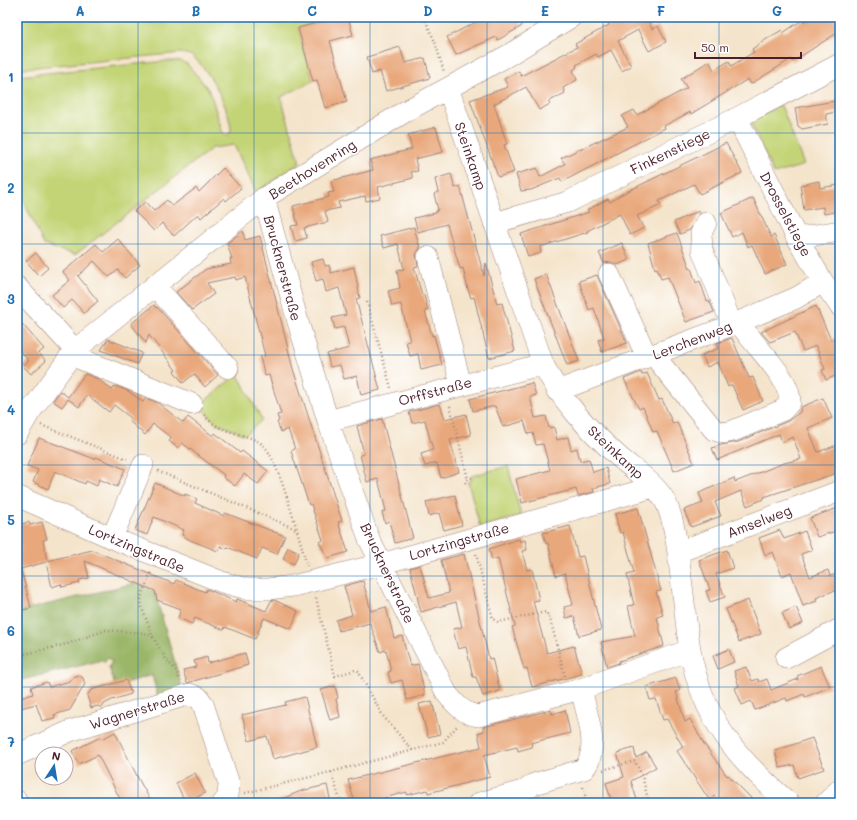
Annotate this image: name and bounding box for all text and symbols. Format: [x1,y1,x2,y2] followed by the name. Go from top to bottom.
[75,2,85,19] text: A
[192,2,201,19] text: B
[307,2,317,19] text: C
[423,2,433,19] text: D
[541,2,549,19] text: E
[657,2,665,19] text: F
[772,2,782,19] text: G
[695,34,801,60] scale bar
[701,39,729,55] text: 50 m
[8,68,14,85] text: 1
[451,119,491,193] street label: Steinkamp
[627,124,713,178] street label: Finkenstiege
[265,135,359,203] street label: Beethovenring
[756,168,816,260] street label: Drosselstiege
[7,179,15,196] text: 2
[260,213,306,323] street label: Brucknerstraße
[7,290,15,307] text: 3
[650,316,734,364] street label: Lerchenweg
[396,372,474,410] street label: Orffstraße
[7,401,15,418] text: 4
[584,421,648,483] street label: Steinkamp
[724,500,794,542] street label: Amselweg
[7,511,15,528] text: 5
[407,518,511,564] street label: Lortzingstraße
[86,519,188,577] street label: Lortzingstraße
[356,520,420,626] street label: Brucknerstraße
[7,622,15,639] text: 6
[87,686,187,734] street label: Wagnerstraße
[7,733,15,750] text: 7
[34,746,74,786] north arrow
[51,748,62,764] text: N

